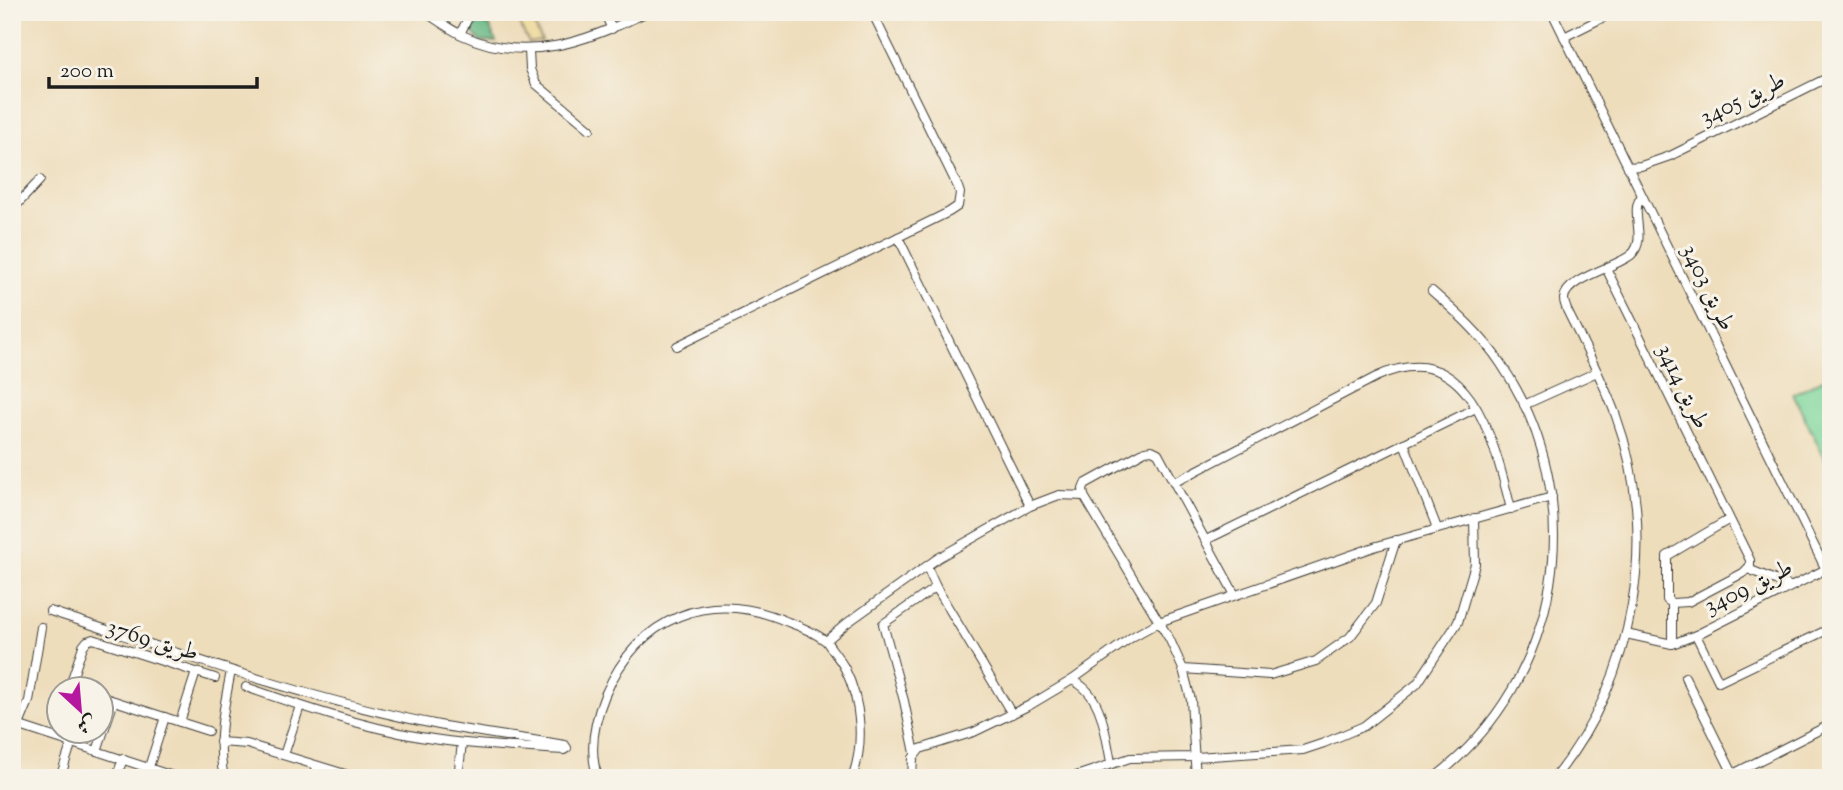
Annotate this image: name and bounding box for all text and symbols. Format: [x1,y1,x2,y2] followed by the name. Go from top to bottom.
[49,46,257,90] scale bar
[60,57,114,87] text: 200 m
[1694,64,1791,135] street label: طريق 3405
[1672,239,1743,337] street label: طريق 3403
[1647,338,1717,435] street label: طريق 3414
[1699,552,1799,624] street label: طريق 3409
[102,611,202,671] street label: طريق 3769
[46,674,116,744] north arrow
[72,707,101,739] text: ش

